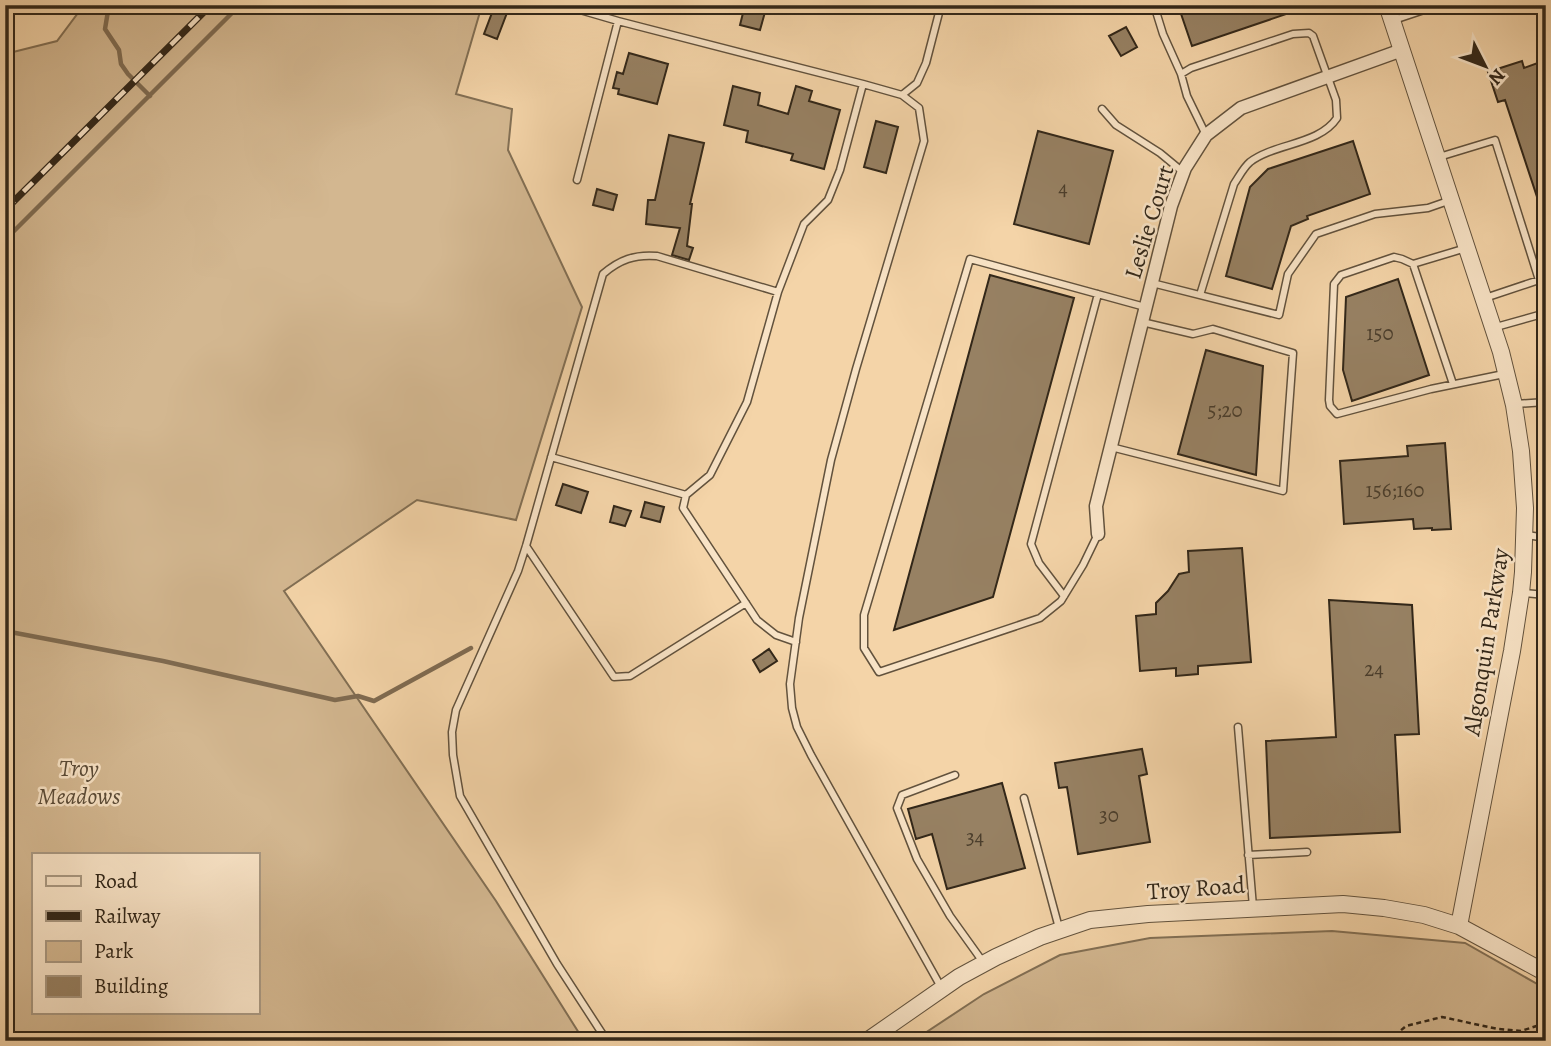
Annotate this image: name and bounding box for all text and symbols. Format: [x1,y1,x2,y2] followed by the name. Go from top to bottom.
[1450,32,1520,102] north arrow
[1482,63,1511,91] text: N
[1117,161,1181,283] street label: Leslie Court
[1058,174,1068,202] house number: 4
[1366,319,1394,347] house number: 150
[1207,396,1243,424] house number: 5;20
[1366,476,1425,504] house number: 156;160
[1455,546,1517,739] street label: Algonquin Parkway
[1364,655,1384,683] house number: 24
[38,752,120,812] park label: Troy Meadows
[1099,801,1119,829] house number: 30
[966,823,984,851] house number: 34
[32,853,259,1014] legend
[94,867,138,895] text: Road
[1146,869,1246,907] street label: Troy Road
[94,902,161,930] text: Railway
[94,937,134,965] text: Park
[94,972,169,1000] text: Building

